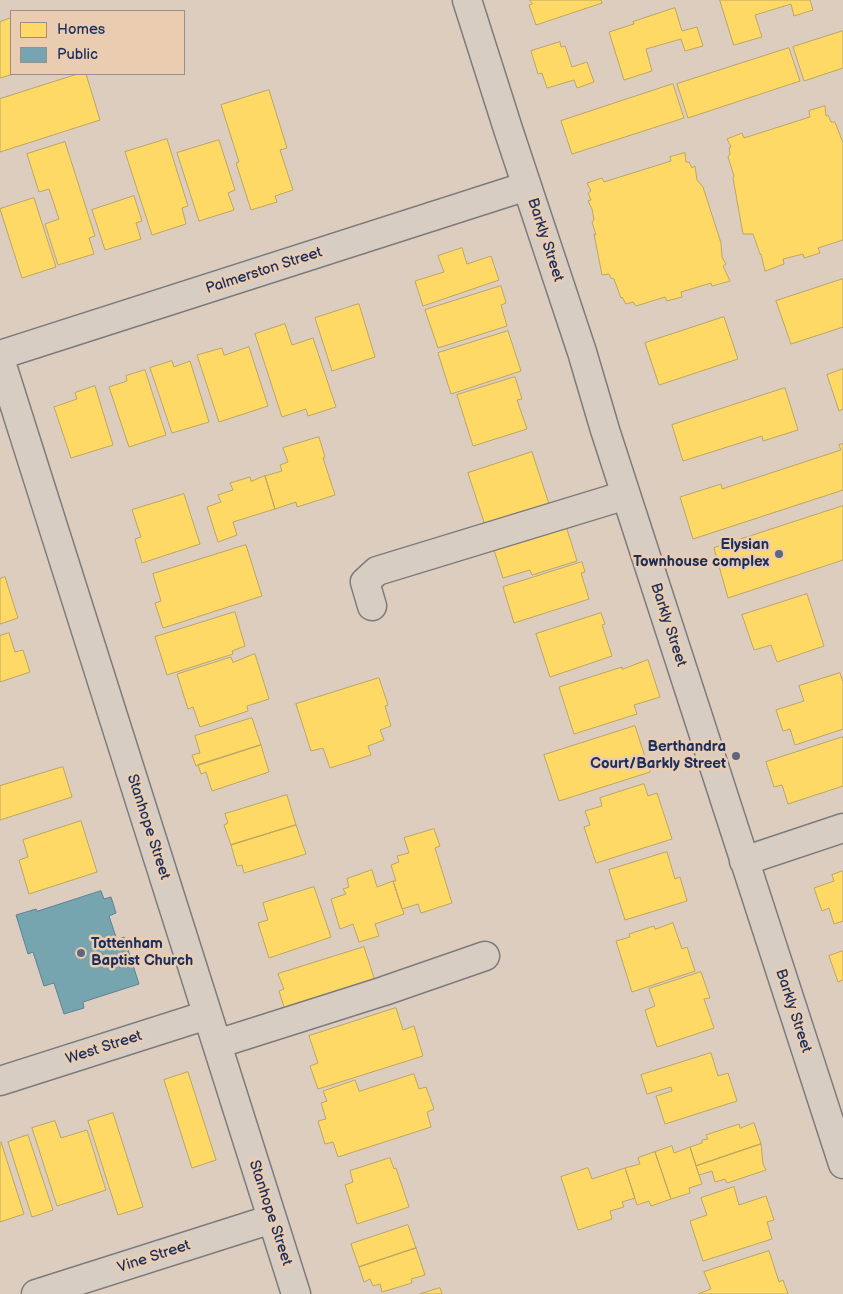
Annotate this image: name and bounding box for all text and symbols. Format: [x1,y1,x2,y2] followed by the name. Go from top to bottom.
[10,10,185,75] legend
[57,20,105,39] text: Homes
[57,45,98,64] text: Public
[523,196,567,284] street label: Barkly Street
[204,244,324,298] street label: Palmerston Street
[633,536,769,571] place label: Elysian Townhouse complex
[773,548,785,560] marker: Elysian Townhouse complex
[646,581,690,669] street label: Barkly Street
[590,738,726,773] place label: Berthandra Court/Barkly Street
[730,750,742,762] marker: Berthandra Court/Barkly Street
[122,772,174,882] street label: Stanhope Street
[91,935,193,970] place label: Tottenham Baptist Church
[75,947,87,959] marker: Tottenham Baptist Church
[771,967,815,1055] street label: Barkly Street
[64,1027,144,1069] street label: West Street
[244,1158,296,1268] street label: Stanhope Street
[115,1237,193,1277] street label: Vine Street

